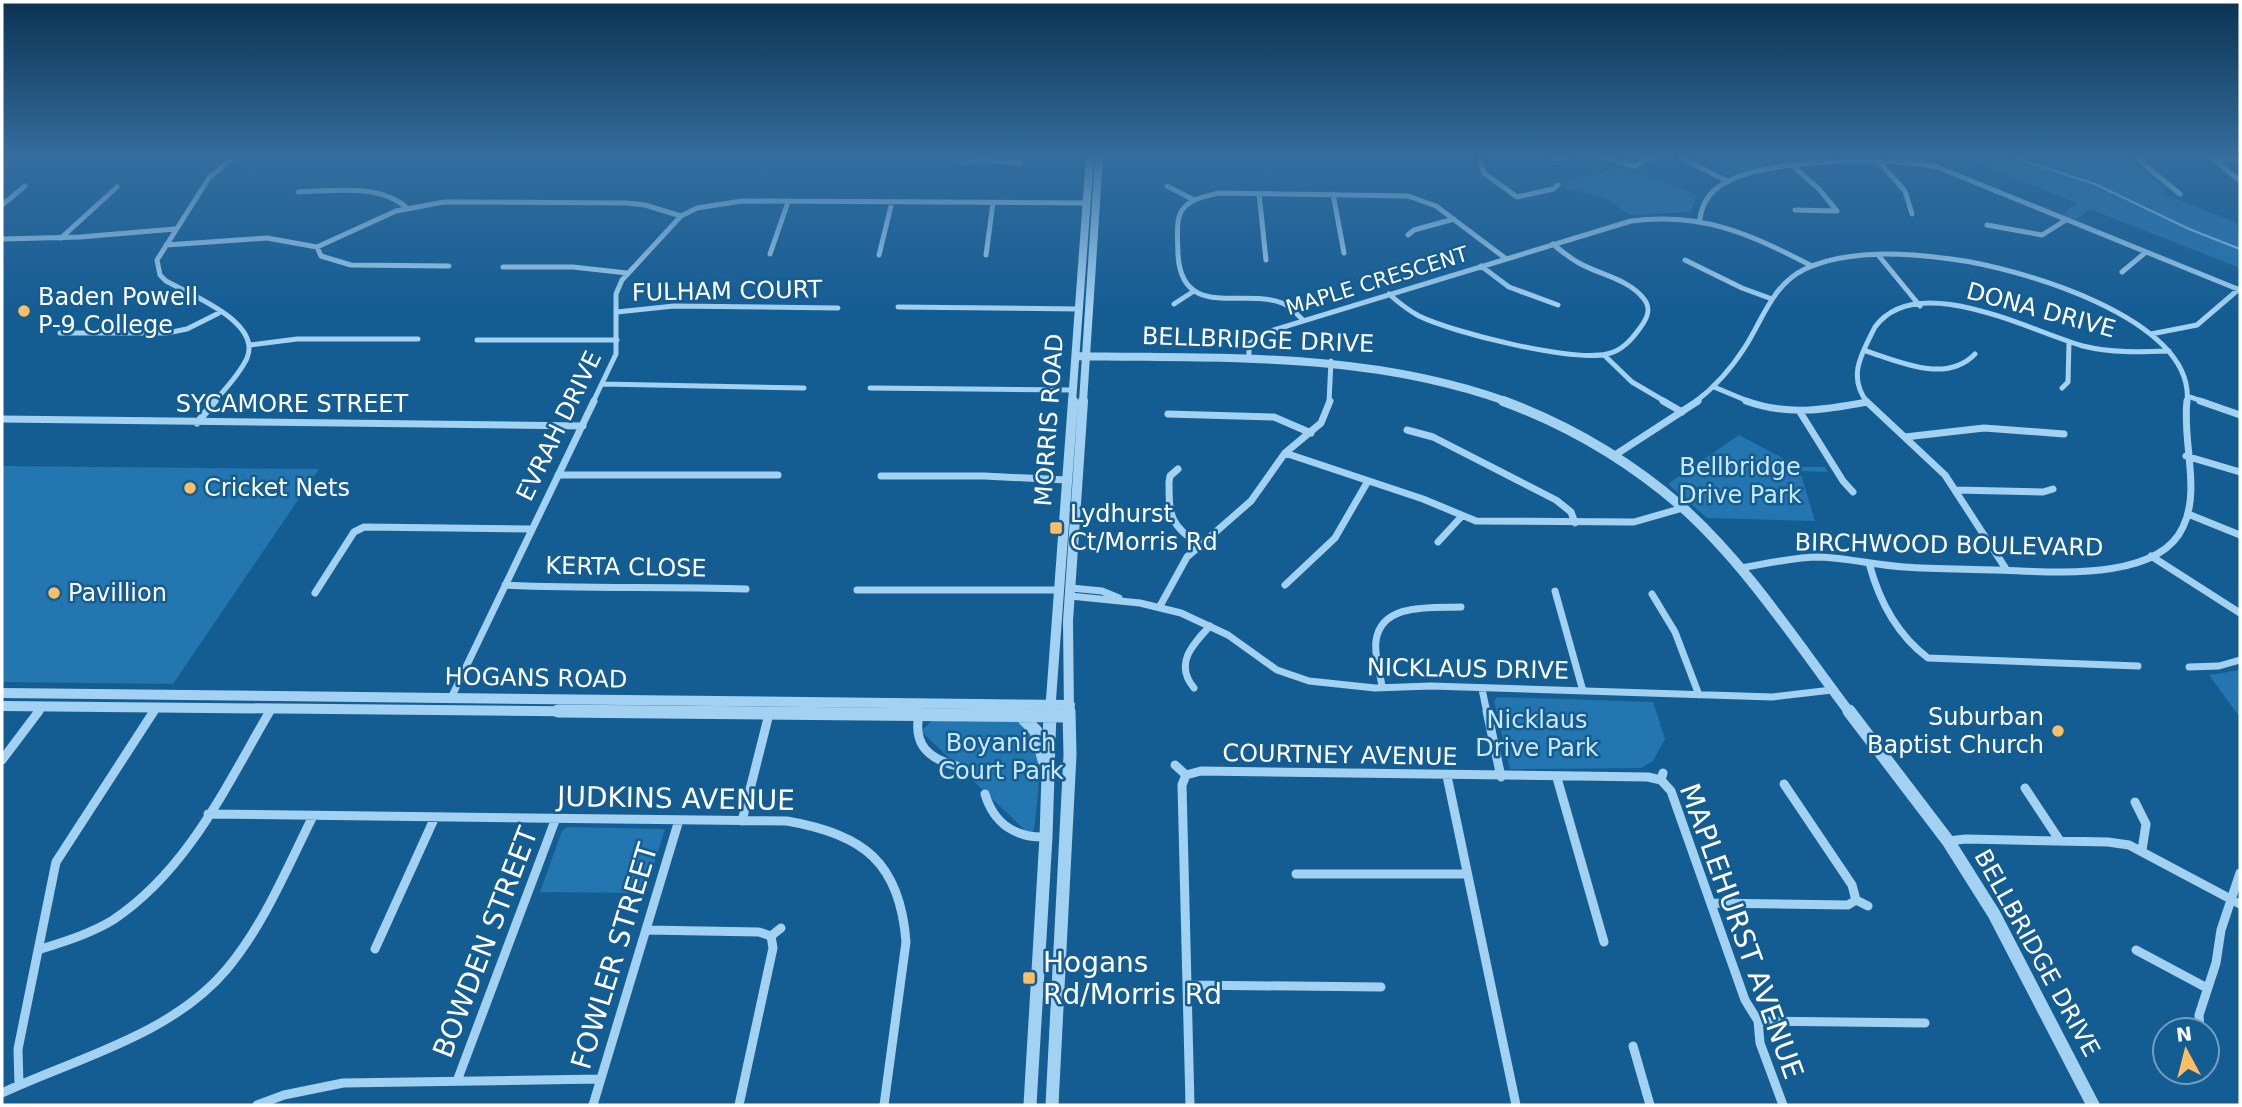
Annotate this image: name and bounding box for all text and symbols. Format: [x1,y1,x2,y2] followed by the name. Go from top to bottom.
[1283,242,1471,320] street label: MAPLE CRESCENT
[632,275,823,307] street label: FULHAM COURT
[1963,277,2119,343] street label: DONA DRIVE
[38,283,198,339] place label: Baden Powell P-9 College
[16,303,32,319] marker: Baden Powell P-9 College
[1141,322,1375,358] street label: BELLBRIDGE DRIVE
[1029,333,1069,507] street label: MORRIS ROAD
[511,347,607,505] street label: EVRAH DRIVE
[176,390,409,418] street label: SYCAMORE STREET
[1678,453,1802,509] park label: Bellbridge Drive Park
[204,474,350,502] place label: Cricket Nets
[182,480,198,496] marker: Cricket Nets
[1070,500,1218,556] place label: Lydhurst Ct/Morris Rd
[1048,520,1064,536] marker: Lydhurst Ct/Morris Rd
[1794,528,2104,562] street label: BIRCHWOOD BOULEVARD
[545,552,707,582] street label: KERTA CLOSE
[68,579,167,607] place label: Pavillion
[46,585,62,601] marker: Pavillion
[1367,653,1569,685] street label: NICKLAUS DRIVE
[444,662,628,694] street label: HOGANS ROAD
[1867,703,2044,759] place label: Suburban Baptist Church
[1475,706,1599,762] park label: Nicklaus Drive Park
[2050,723,2066,739] marker: Suburban Baptist Church
[938,729,1064,785] park label: Boyanich Court Park
[1222,739,1458,771] street label: COURTNEY AVENUE
[1673,779,1810,1083] street label: MAPLEHURST AVENUE
[555,780,795,817] street label: JUDKINS AVENUE
[426,821,545,1062] street label: BOWDEN STREET
[564,838,665,1073] street label: FOWLER STREET
[1968,845,2106,1061] street label: BELLBRIDGE DRIVE
[1043,946,1222,1011] place label: Hogans Rd/Morris Rd
[1021,970,1037,986] marker: Hogans Rd/Morris Rd
[2151,1016,2221,1086] north arrow
[2175,1022,2193,1046] text: N

